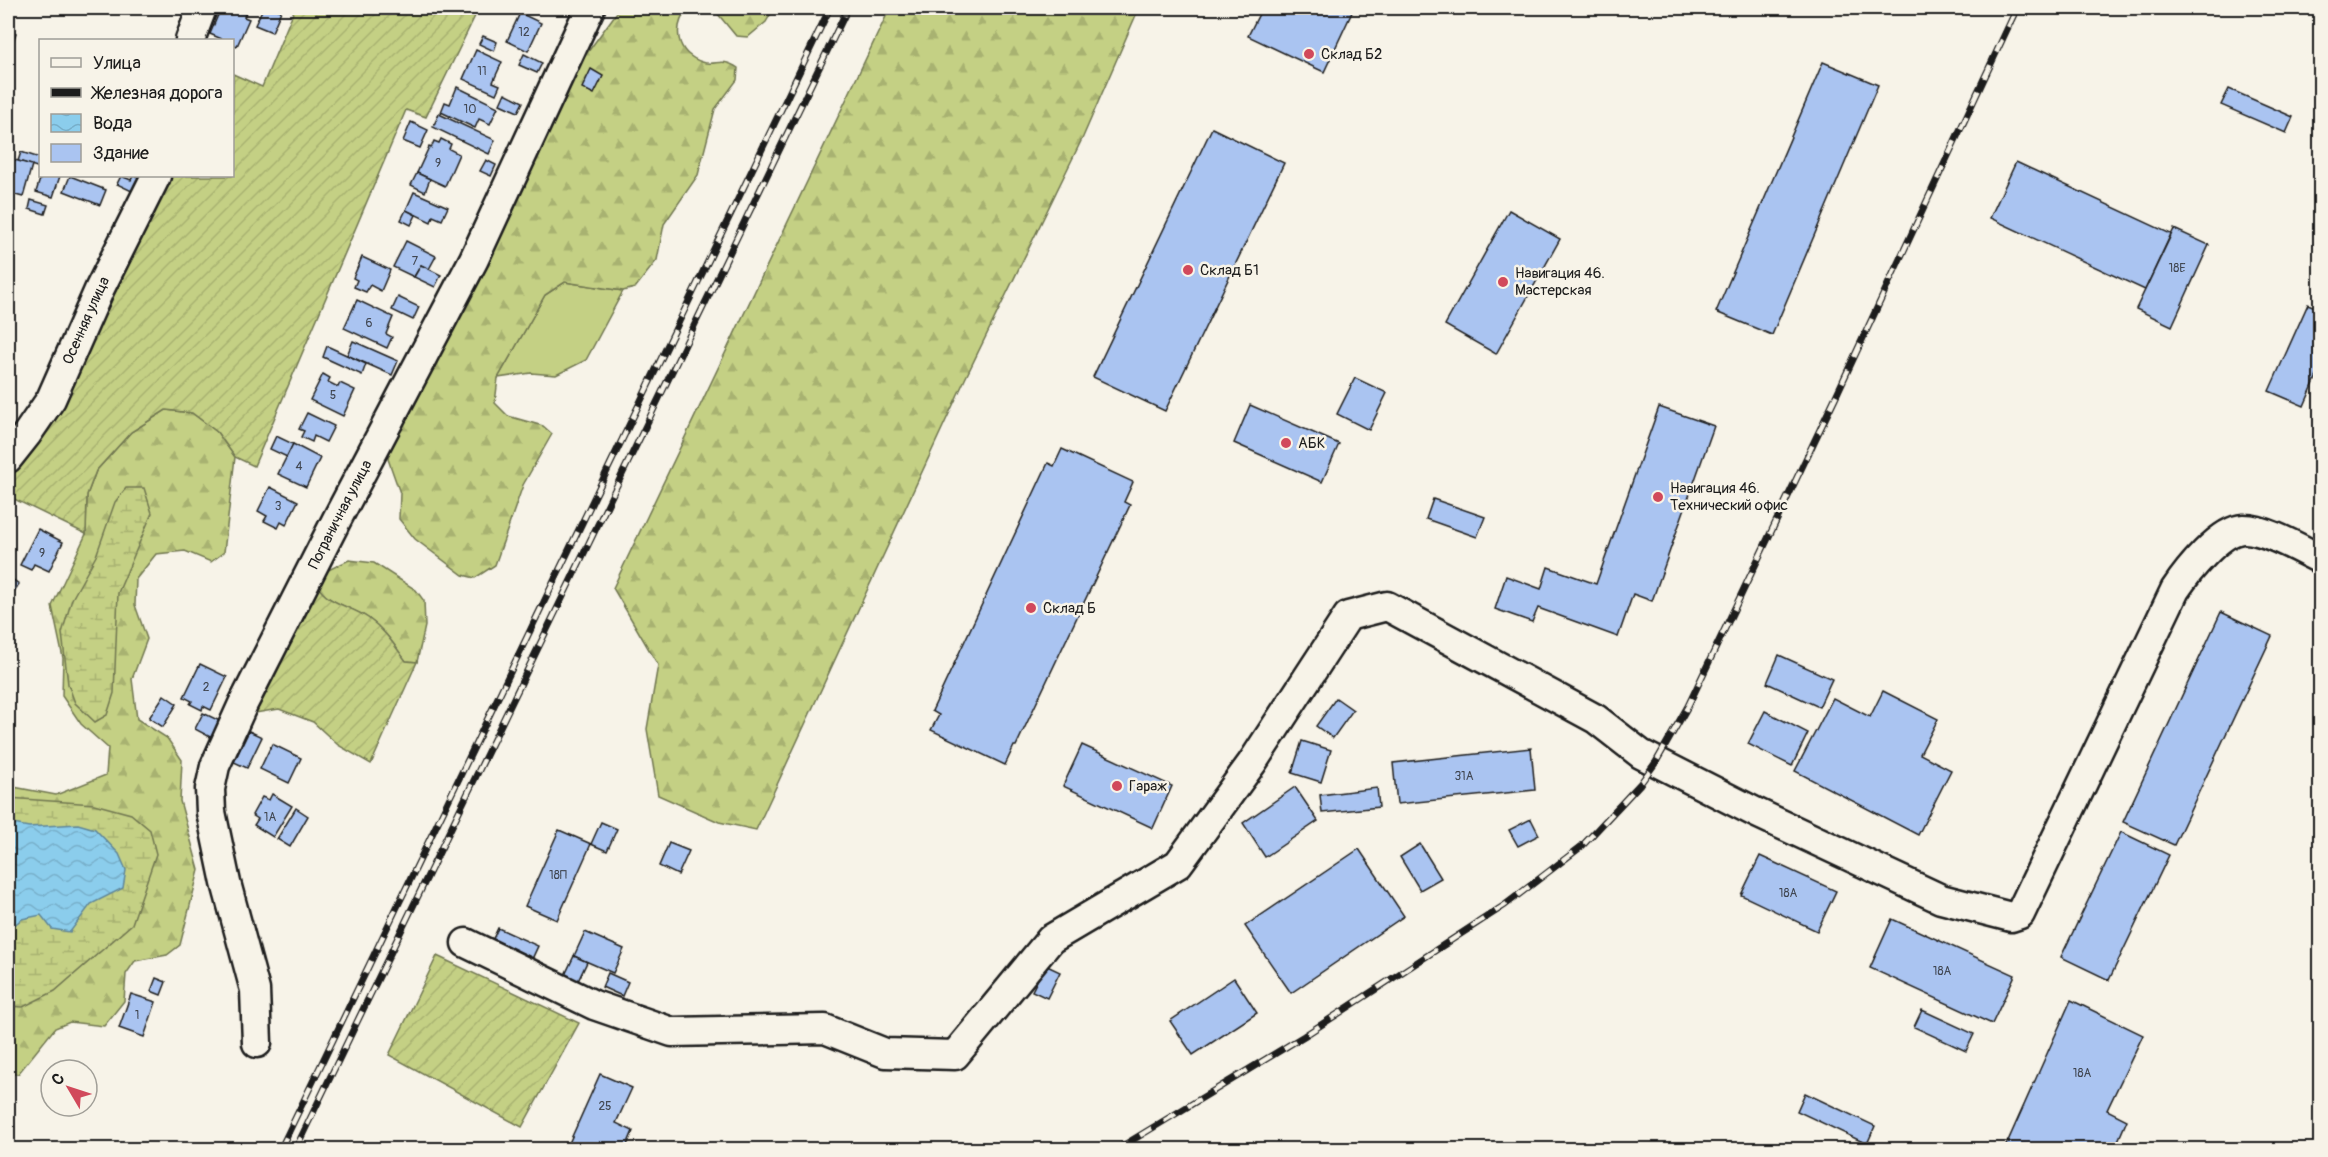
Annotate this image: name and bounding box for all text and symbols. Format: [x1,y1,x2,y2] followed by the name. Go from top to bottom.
[518,25,530,40] house number: 12
[39,39,234,177] legend
[1321,45,1383,64] place label: Склад Б2
[1302,47,1316,61] marker: Склад Б2
[93,52,141,75] text: Улица
[477,64,487,79] house number: 11
[90,82,223,105] text: Железная дорога
[464,102,476,117] house number: 10
[93,112,132,135] text: Вода
[93,142,149,165] text: Здание
[435,156,441,171] house number: 9
[412,254,419,269] house number: 7
[1200,261,1259,280] place label: Склад Б1
[2169,261,2185,276] house number: 18Е
[1181,263,1195,277] marker: Склад Б1
[1515,264,1605,300] place label: Навигация 46. Мастерская
[58,273,114,368] street label: Осенняя улица
[1496,275,1510,289] marker: Навигация 46. Мастерская
[366,316,373,331] house number: 6
[330,388,336,403] house number: 5
[1298,434,1325,453] place label: АБК
[1279,436,1293,450] marker: АБК
[304,457,376,572] street label: Пограничная улица
[296,459,303,474] house number: 4
[1670,479,1788,515] place label: Навигация 46. Технический офис
[1651,490,1665,504] marker: Навигация 46. Технический офис
[275,499,282,514] house number: 3
[39,546,45,561] house number: 9
[1043,599,1096,618] place label: Склад Б
[1024,601,1038,615] marker: Склад Б
[203,680,210,695] house number: 2
[1454,769,1474,784] house number: 31А
[1129,777,1167,796] place label: Гараж
[1110,779,1124,793] marker: Гараж
[264,810,276,825] house number: 1А
[549,868,567,883] house number: 18П
[1779,886,1797,901] house number: 18А
[1933,964,1951,979] house number: 18А
[135,1008,139,1023] house number: 1
[39,1058,99,1118] north arrow
[2073,1066,2091,1081] house number: 18А
[47,1069,69,1089] text: С
[598,1099,612,1114] house number: 25

